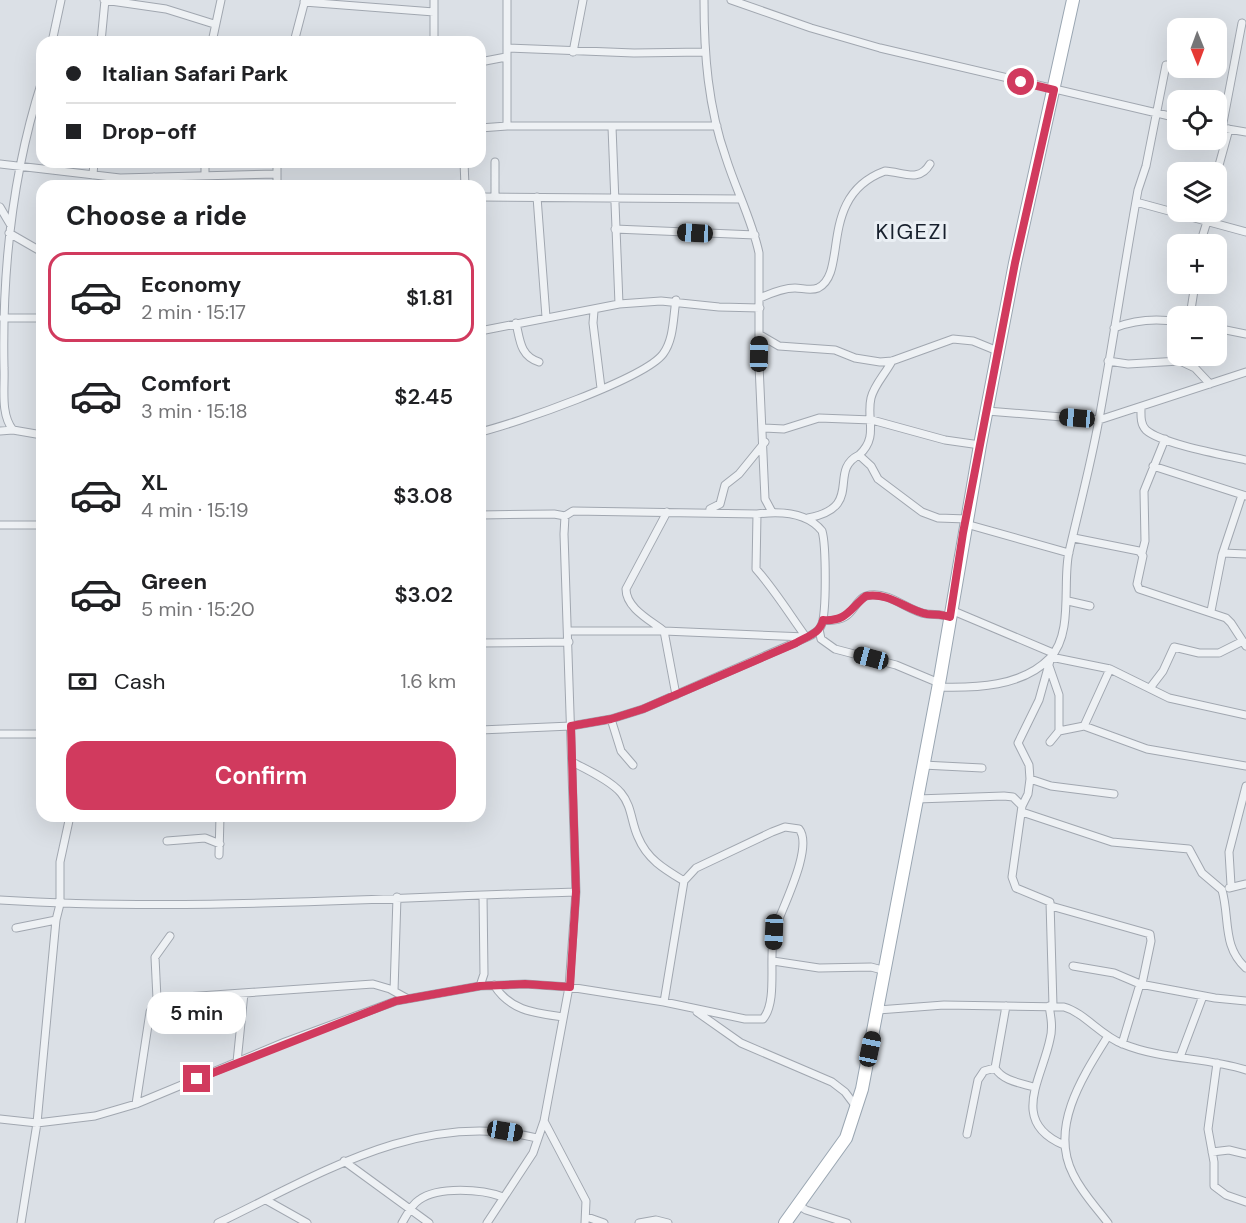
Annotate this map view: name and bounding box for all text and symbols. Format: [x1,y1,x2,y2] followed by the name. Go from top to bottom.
[1167,18,1227,78] north arrow
[1167,18,1227,366] map controls
[102,59,288,88] text: Italian Safari Park
[1007,68,1034,95] route start
[1167,90,1227,150] button: locate
[102,117,197,146] text: Drop-off
[1167,162,1227,222] button: layers
[66,198,247,233] text: Choose a ride
[875,217,949,246] district label: KIGEZI
[677,223,713,243] car
[1167,234,1227,294] button: +
[69,270,123,324] icon: car
[141,270,241,299] text: Economy
[406,283,453,312] text: $1.81
[141,299,246,325] text: 2 min · 15:17
[1167,306,1227,366] button: −
[750,336,768,372] car
[69,369,123,423] icon: car
[141,369,231,398] text: Comfort
[394,382,453,411] text: $2.45
[141,398,248,424] text: 3 min · 15:18
[1058,407,1096,429] car
[69,468,123,522] icon: car
[141,468,168,497] text: XL
[393,481,453,510] text: $3.08
[141,497,248,523] text: 4 min · 15:19
[69,567,123,621] icon: car
[141,567,207,596] text: Green
[394,580,453,609] text: $3.02
[141,596,255,622] text: 5 min · 15:20
[851,645,891,671] car
[66,665,99,698] icon: cash
[114,667,165,696] text: Cash
[401,668,456,694] text: 1.6 km
[66,741,456,810] button: Confirm
[764,914,784,950] car
[148,992,246,1034] callout: 5 min
[170,1000,223,1026] text: 5 min
[857,1030,883,1068] car
[183,1065,210,1092] route end
[486,1119,524,1143] car

